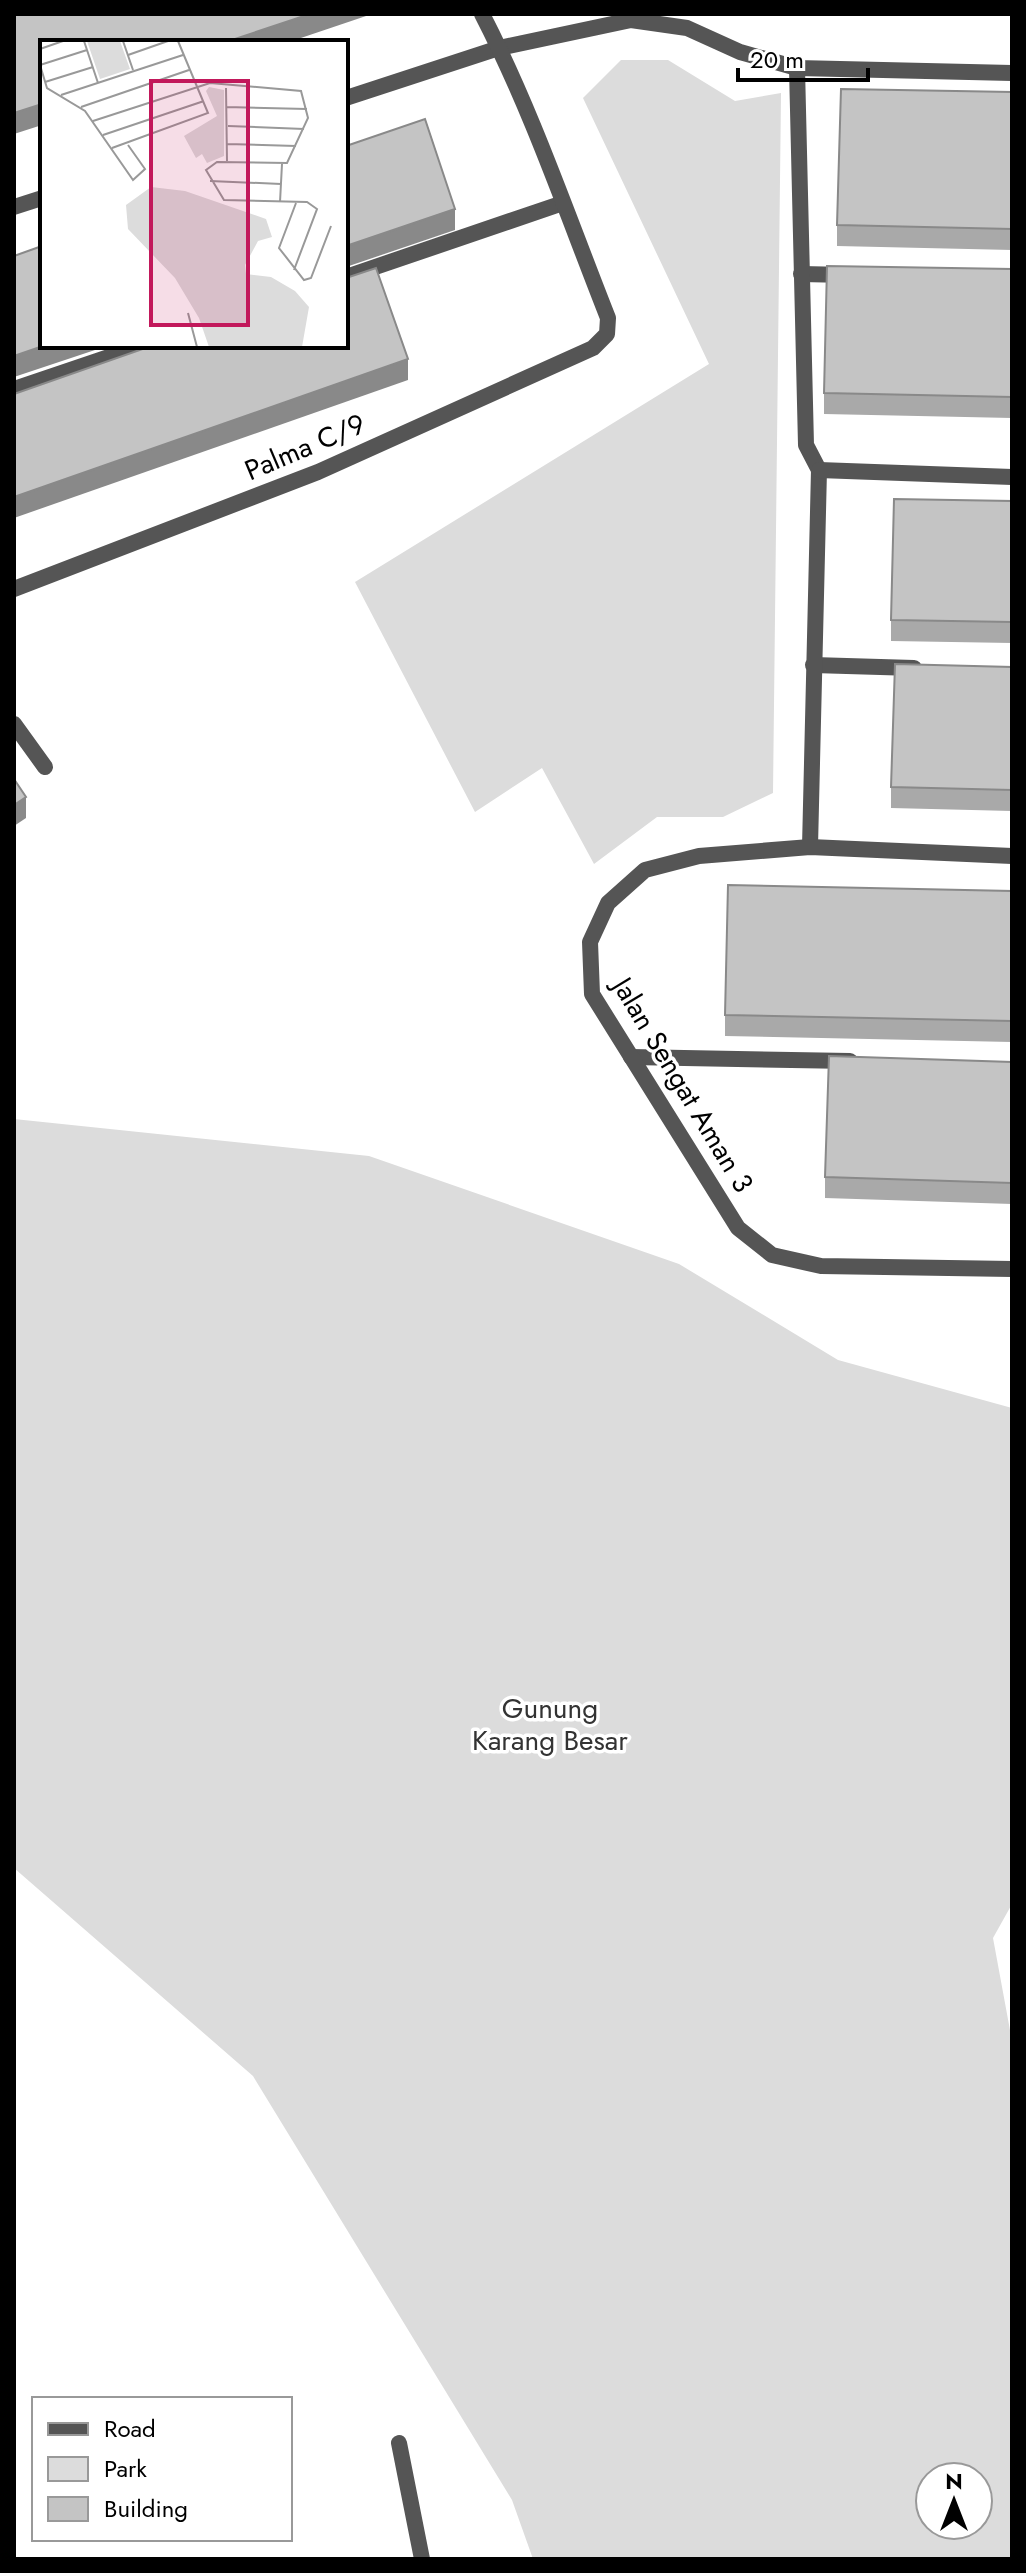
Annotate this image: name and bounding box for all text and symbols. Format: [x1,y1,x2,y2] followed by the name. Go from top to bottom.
[738,32,868,82] scale bar
[40,40,348,348] inset map
[750,42,804,77] text: 20 m
[238,403,372,491] street label: Palma C/9
[600,966,764,1200] street label: Jalan Sengat Aman 3
[472,1688,628,1761] park label: Gunung Karang Besar
[32,2397,292,2541] legend
[104,2411,156,2446] text: Road
[104,2451,147,2486] text: Park
[914,2461,994,2541] north arrow
[945,2465,963,2497] text: N
[104,2491,188,2526] text: Building

